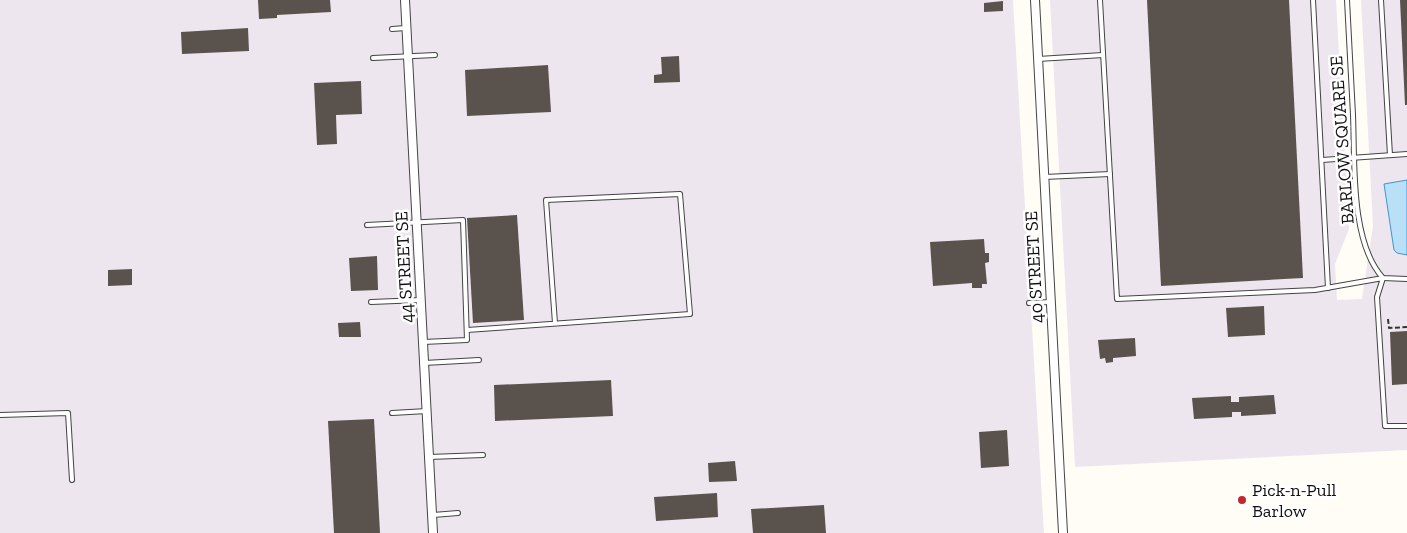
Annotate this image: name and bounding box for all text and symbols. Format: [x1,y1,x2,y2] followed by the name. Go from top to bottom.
[1325,55,1359,225] street label: BARLOW SQUARE SE
[1020,210,1048,324] street label: 40 STREET SE
[390,211,418,323] street label: 44 STREET SE
[1252,479,1336,522] place label: Pick-n-Pull Barlow
[1236,494,1248,506] marker: Pick-n-Pull Barlow

